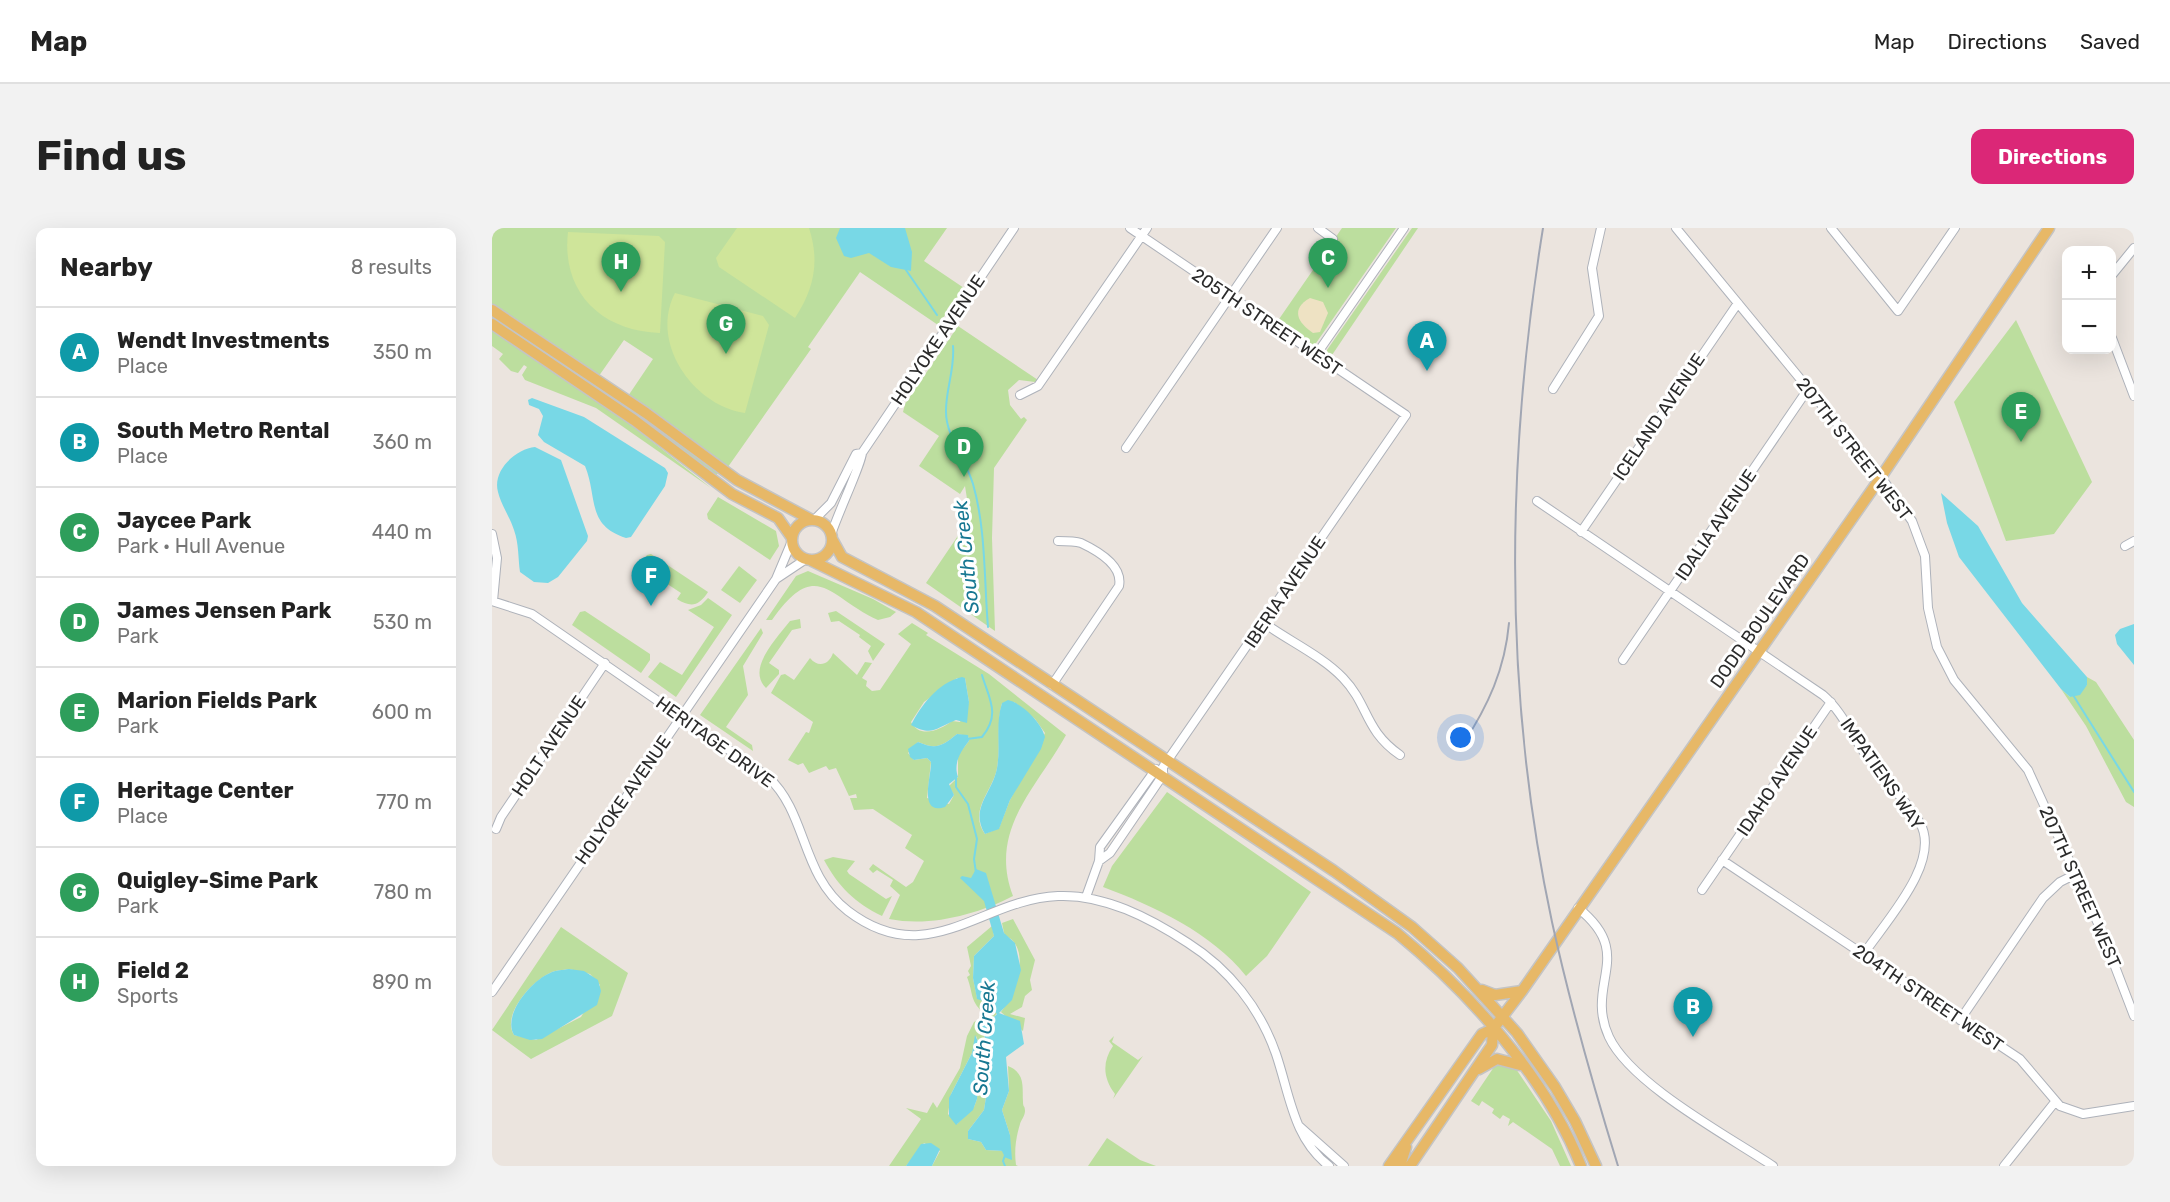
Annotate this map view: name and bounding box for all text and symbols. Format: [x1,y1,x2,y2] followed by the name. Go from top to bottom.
[30,25,87,58] text: Map
[1874,29,1915,54] text: Map
[1948,29,2047,54] text: Directions
[2080,29,2140,54] text: Saved
[1971,129,2134,184] button: Directions
[36,131,187,181] text: Find us
[1308,238,1348,288] pin: C
[602,242,640,292] pin: H
[2062,246,2116,354] map controls
[2062,246,2116,300] button: +
[60,252,153,283] text: Nearby
[351,255,432,279] text: 8 results
[1188,264,1346,380] street label: 205TH STREET WEST
[886,271,990,409] street label: HOLYOKE AVENUE
[2062,300,2116,354] button: −
[706,304,746,354] pin: G
[1408,322,1446,371] pin: A
[117,327,330,354] text: Wendt Investments
[72,340,87,364] text: A
[373,340,432,364] text: 350 m
[1608,349,1710,485] street label: ICELAND AVENUE
[117,354,168,378] text: Place
[1791,373,1917,525] street label: 207TH STREET WEST
[2002,392,2041,442] pin: E
[117,417,330,444] text: South Metro Rental
[944,428,984,477] pin: D
[72,430,87,454] text: B
[373,430,432,454] text: 360 m
[117,444,168,468] text: Place
[1671,465,1761,585] street label: IDALIA AVENUE
[948,498,984,615] water label: South Creek
[117,507,251,534] text: Jaycee Park
[72,520,87,544] text: C
[372,520,432,544] text: 440 m
[1240,532,1330,652] street label: IBERIA AVENUE
[117,534,285,558] text: Park · Hull Avenue
[1705,550,1815,692] street label: DODD BOULEVARD
[632,556,670,606] pin: F
[117,597,331,624] text: James Jensen Park
[72,610,87,634] text: D
[373,610,432,634] text: 530 m
[117,624,159,648] text: Park
[117,687,317,714] text: Marion Fields Park
[507,691,591,801] street label: HOLT AVENUE
[652,692,778,792] street label: HERITAGE DRIVE
[73,700,86,724] text: E
[372,700,432,724] text: 600 m
[117,714,159,738] text: Park
[1835,714,1929,834] street label: IMPATIENS WAY
[1732,722,1822,840] street label: IDAHO AVENUE
[1446,723,1475,752] your location
[570,731,676,869] street label: HOLYOKE AVENUE
[117,777,294,804] text: Heritage Center
[73,790,86,814] text: F
[376,790,432,814] text: 770 m
[2034,803,2126,971] street label: 207TH STREET WEST
[117,804,168,828] text: Place
[117,867,318,894] text: Quigley-Sime Park
[72,880,87,904] text: G
[374,880,432,904] text: 780 m
[117,894,159,918] text: Park
[1849,940,2007,1056] street label: 204TH STREET WEST
[117,957,189,984] text: Field 2
[72,970,87,994] text: H
[372,970,432,994] text: 890 m
[968,980,1000,1096] water label: South Creek
[117,984,178,1008] text: Sports
[1674,988,1712,1037] pin: B

